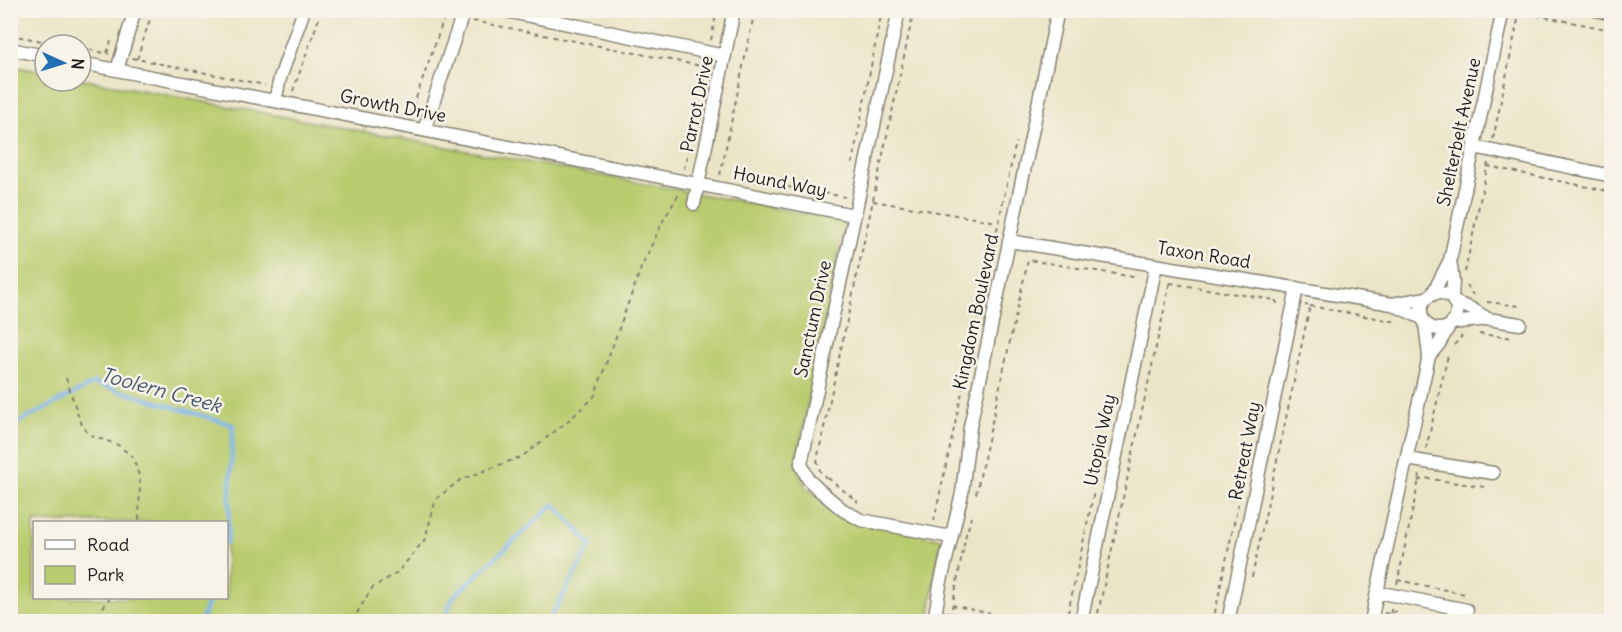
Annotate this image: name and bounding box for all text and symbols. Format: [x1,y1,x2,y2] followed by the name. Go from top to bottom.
[33,33,93,93] north arrow
[675,54,718,154] street label: Parrot Drive
[1432,55,1485,208] street label: Shelterbelt Avenue
[68,58,88,70] text: N
[338,84,448,127] street label: Growth Drive
[731,161,829,202] street label: Hound Way
[948,231,1003,392] street label: Kingdom Boulevard
[1156,236,1253,273] street label: Taxon Road
[789,258,836,380] street label: Sanctum Drive
[98,361,226,418] water label: Toolern Creek
[1079,392,1120,488] street label: Utopia Way
[1224,400,1265,502] street label: Retreat Way
[33,521,228,599] legend
[87,533,130,556] text: Road
[87,563,124,586] text: Park

